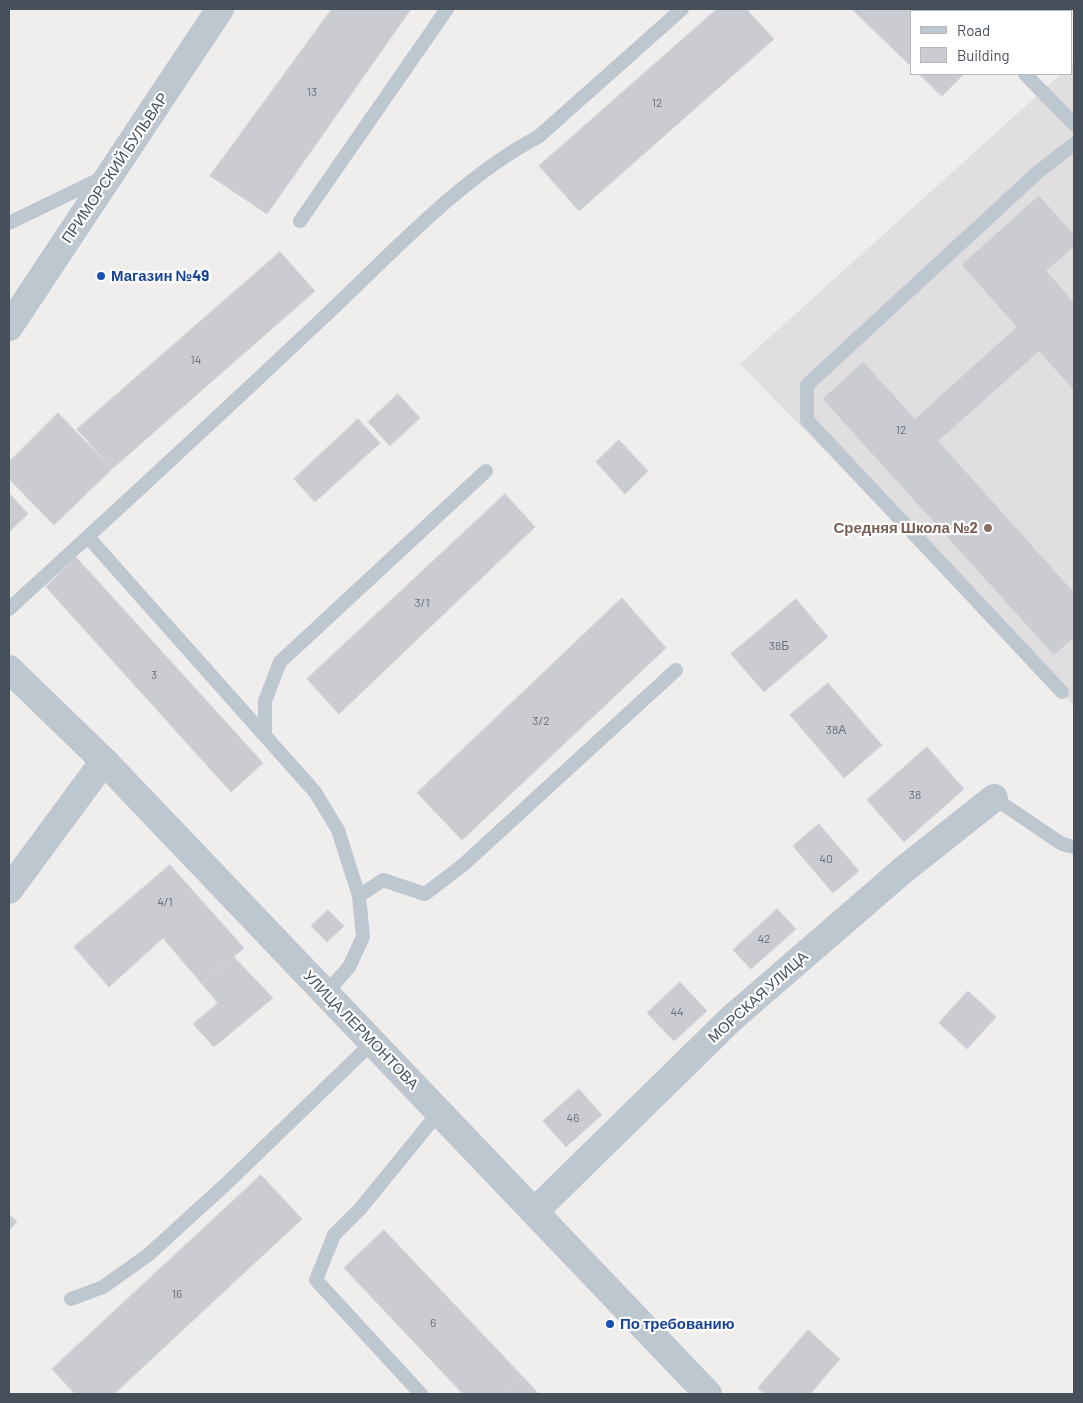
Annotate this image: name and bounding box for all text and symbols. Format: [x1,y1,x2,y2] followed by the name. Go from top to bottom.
[910,10,1073,75] legend
[957,21,990,39] text: Road
[957,46,1010,64] text: Building
[307,85,317,99] house number: 13
[58,89,172,247] street label: ПРИМОРСКИЙ БУЛЬВАР
[652,96,662,110] house number: 12
[111,267,209,285] place label: Магазин №49
[95,270,107,282] marker: Магазин №49
[191,353,201,367] house number: 14
[896,423,906,437] house number: 12
[833,519,978,537] place label: Средняя Школа №2
[982,522,994,534] marker: Средняя Школа №2
[414,596,430,610] house number: 3/1
[769,639,789,653] house number: 38Б
[151,668,157,682] house number: 3
[532,714,550,728] house number: 3/2
[826,723,846,737] house number: 38А
[909,788,921,802] house number: 38
[819,852,833,866] house number: 40
[157,895,173,909] house number: 4/1
[757,932,771,946] house number: 42
[704,947,812,1047] street label: МОРСКАЯ УЛИЦА
[300,967,422,1093] street label: УЛИЦА ЛЕРМОНТОВА
[670,1005,684,1019] house number: 44
[567,1111,579,1125] house number: 46
[172,1287,182,1301] house number: 16
[620,1315,734,1333] place label: По требованию
[430,1316,436,1330] house number: 6
[604,1318,616,1330] marker: По требованию

